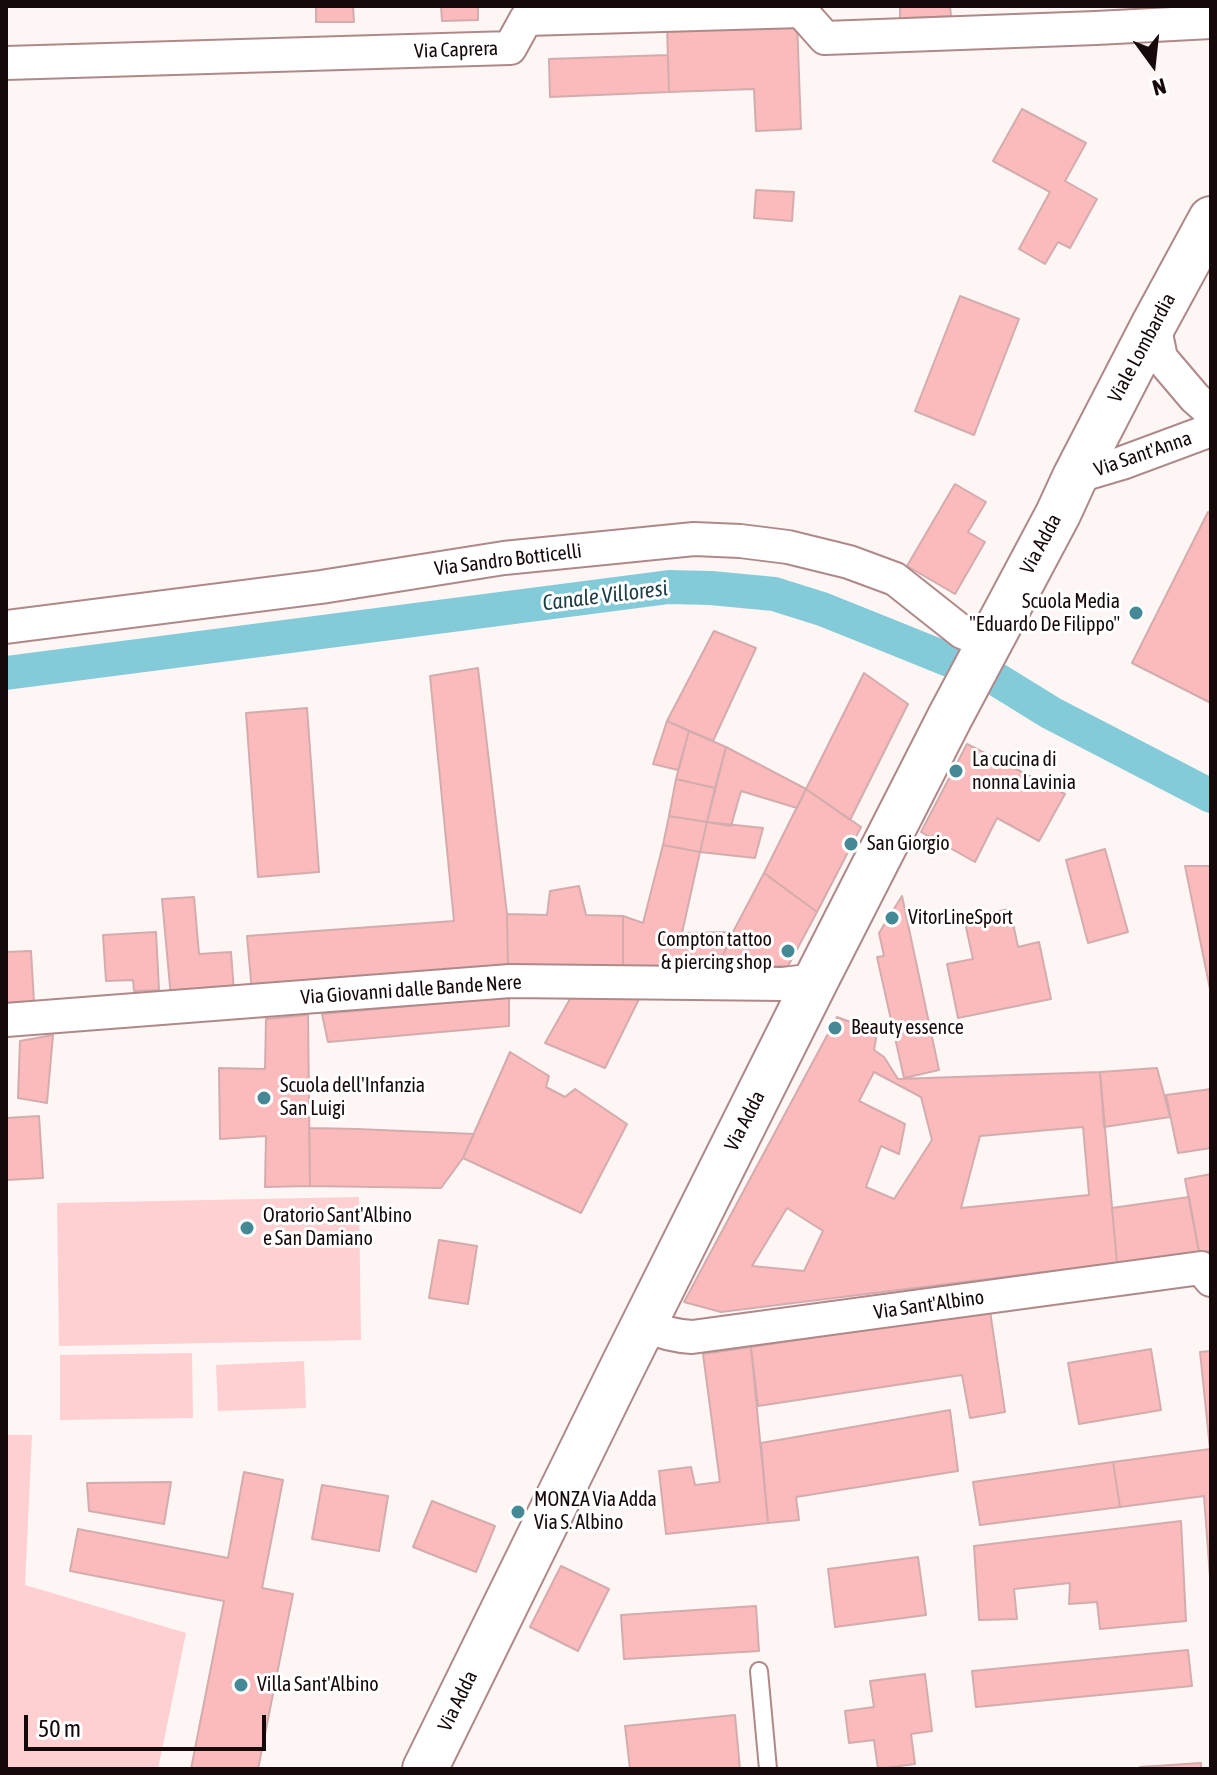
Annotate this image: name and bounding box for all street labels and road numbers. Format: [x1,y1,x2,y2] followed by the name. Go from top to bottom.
[414,37,498,63] street label: Via Caprera
[1103,289,1181,407] street label: Viale Lombardia
[1091,426,1195,482] street label: Via Sant'Anna
[1015,510,1067,578] street label: Via Adda
[433,539,583,581] street label: Via Sandro Botticelli
[300,970,522,1010] street label: Via Giovanni dalle Bande Nere
[720,1087,770,1155] street label: Via Adda
[872,1285,986,1325] street label: Via Sant'Albino
[433,1667,483,1735] street label: Via Adda

